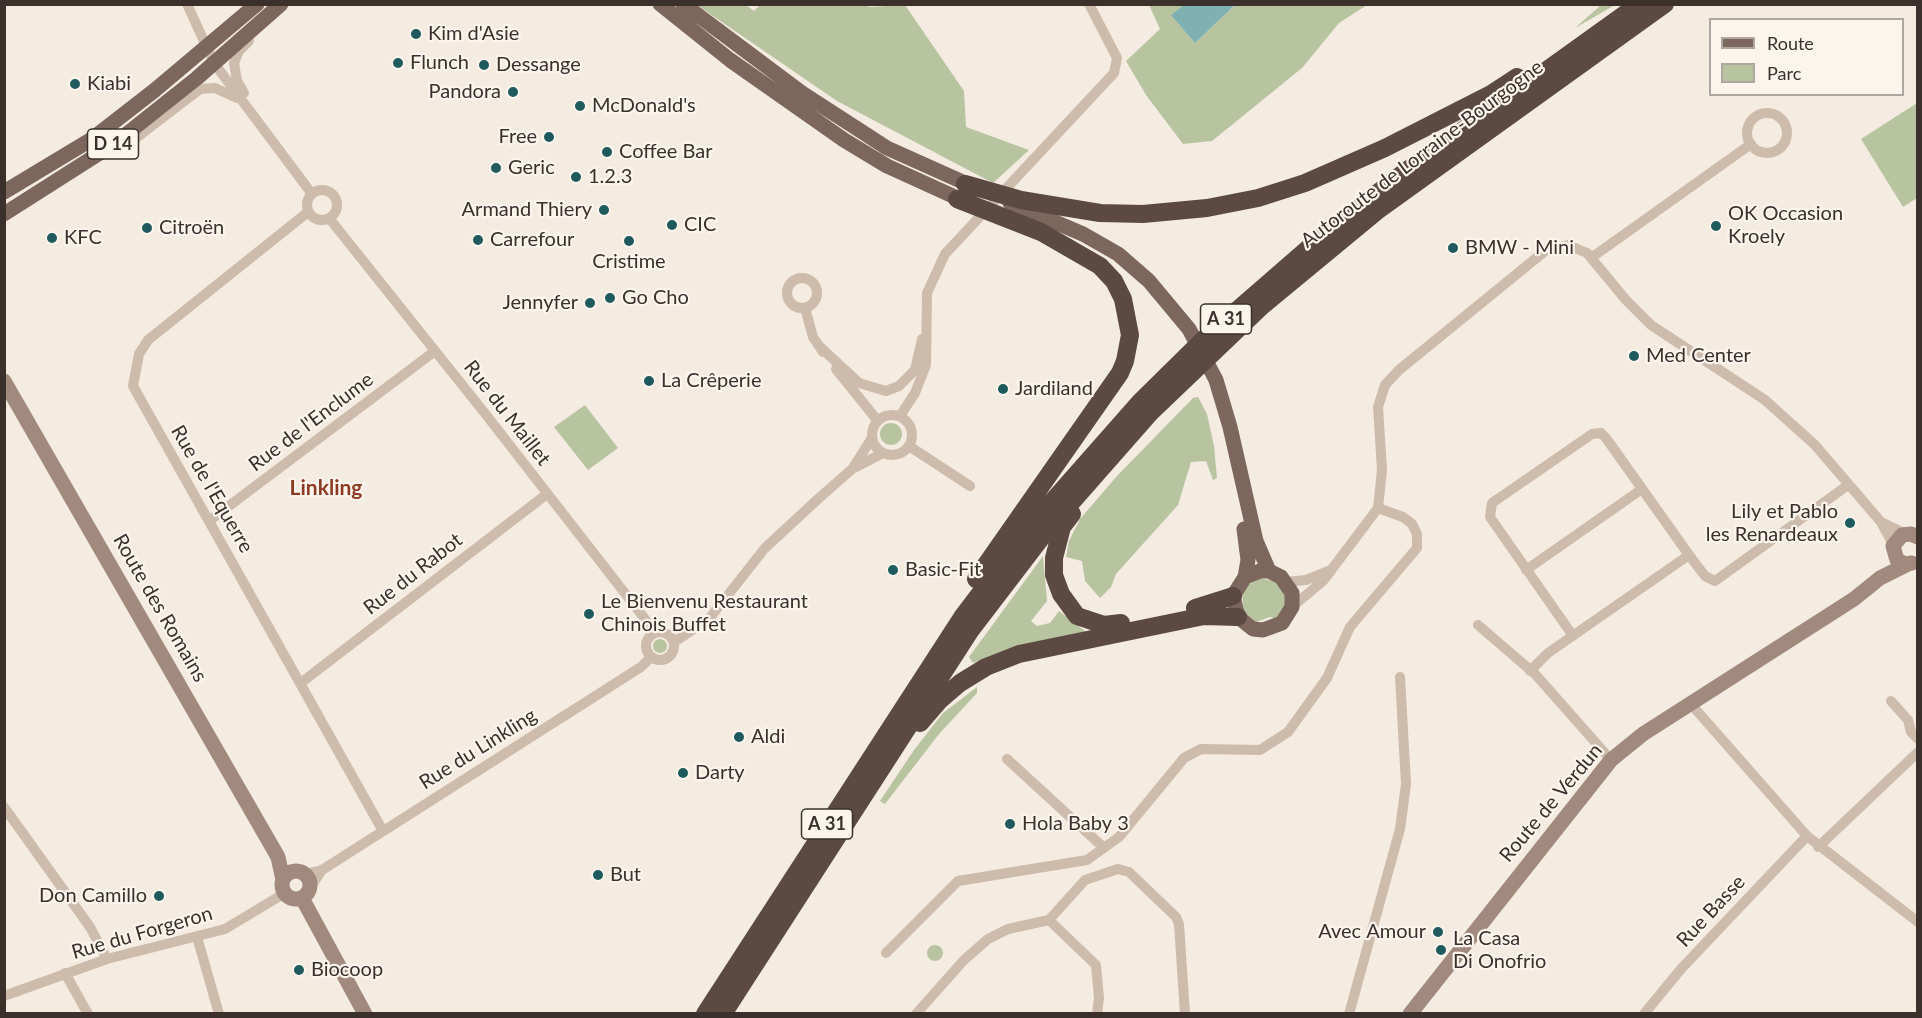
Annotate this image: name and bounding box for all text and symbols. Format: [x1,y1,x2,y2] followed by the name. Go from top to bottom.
[1709,18,1904,96] legend
[428,22,519,46] place label: Kim d'Asie
[409,27,423,41] marker: Kim d'Asie
[1767,32,1814,54] text: Route
[410,51,469,75] place label: Flunch
[496,53,581,77] place label: Dessange
[1296,55,1548,253] street label: Autoroute de Lorraine-Bourgogne
[391,56,405,70] marker: Flunch
[477,58,491,72] marker: Dessange
[1767,62,1801,84] text: Parc
[87,72,131,96] place label: Kiabi
[68,77,82,91] marker: Kiabi
[429,80,501,104] place label: Pandora
[506,85,520,99] marker: Pandora
[592,94,696,118] place label: McDonald's
[573,99,587,113] marker: McDonald's
[499,125,537,149] place label: Free
[88,129,138,159] road number: D 14
[542,130,556,144] marker: Free
[619,140,712,164] place label: Coffee Bar
[600,145,614,159] marker: Coffee Bar
[508,156,555,180] place label: Geric
[489,161,503,175] marker: Geric
[588,165,632,189] place label: 1.2.3
[569,170,583,184] marker: 1.2.3
[462,198,592,222] place label: Armand Thiery
[1728,202,1843,249] place label: OK Occasion Kroely
[597,203,611,217] marker: Armand Thiery
[684,213,716,237] place label: CIC
[159,216,224,240] place label: Citroën
[665,218,679,232] marker: CIC
[1709,219,1723,233] marker: OK Occasion Kroely
[140,221,154,235] marker: Citroën
[64,226,102,250] place label: KFC
[490,228,574,252] place label: Carrefour
[45,231,59,245] marker: KFC
[471,233,485,247] marker: Carrefour
[622,234,636,248] marker: Cristime
[1465,236,1574,260] place label: BMW - Mini
[1446,241,1460,255] marker: BMW - Mini
[592,250,666,274] place label: Cristime
[622,286,689,310] place label: Go Cho
[502,291,578,315] place label: Jennyfer
[603,291,617,305] marker: Go Cho
[583,296,597,310] marker: Jennyfer
[1200,304,1252,334] road number: A 31
[1646,344,1751,368] place label: Med Center
[1627,349,1641,363] marker: Med Center
[459,356,555,470] street label: Rue du Maillet
[244,367,378,477] street label: Rue de l'Enclume
[661,369,761,393] place label: La Crêperie
[642,374,656,388] marker: La Crêperie
[1015,377,1093,401] place label: Jardiland
[996,382,1010,396] marker: Jardiland
[166,421,258,557] street label: Rue de l'Equerre
[290,475,362,501] district label: Linkling
[1706,500,1838,547] place label: Lily et Pablo les Renardeaux
[1843,516,1857,530] marker: Lily et Pablo les Renardeaux
[359,528,467,620] street label: Rue du Rabot
[108,530,212,686] street label: Route des Romains
[905,558,981,582] place label: Basic-Fit
[886,563,900,577] marker: Basic-Fit
[601,590,808,637] place label: Le Bienvenu Restaurant Chinois Buffet
[582,607,596,621] marker: Le Bienvenu Restaurant Chinois Buffet
[415,703,541,795] street label: Rue du Linkling
[751,725,785,749] place label: Aldi
[732,730,746,744] marker: Aldi
[1495,739,1607,867] street label: Route de Verdun
[695,761,745,785] place label: Darty
[676,766,690,780] marker: Darty
[802,809,852,839] road number: A 31
[1022,812,1129,836] place label: Hola Baby 3
[1003,817,1017,831] marker: Hola Baby 3
[610,863,641,887] place label: But
[591,868,605,882] marker: But
[1672,870,1750,952] street label: Rue Basse
[39,884,147,908] place label: Don Camillo
[152,889,166,903] marker: Don Camillo
[69,901,215,965] street label: Rue du Forgeron
[1318,920,1426,944] place label: Avec Amour
[1431,925,1445,939] marker: Avec Amour
[1453,927,1546,974] place label: La Casa Di Onofrio
[1434,943,1448,957] marker: La Casa Di Onofrio
[311,958,383,982] place label: Biocoop
[292,963,306,977] marker: Biocoop

